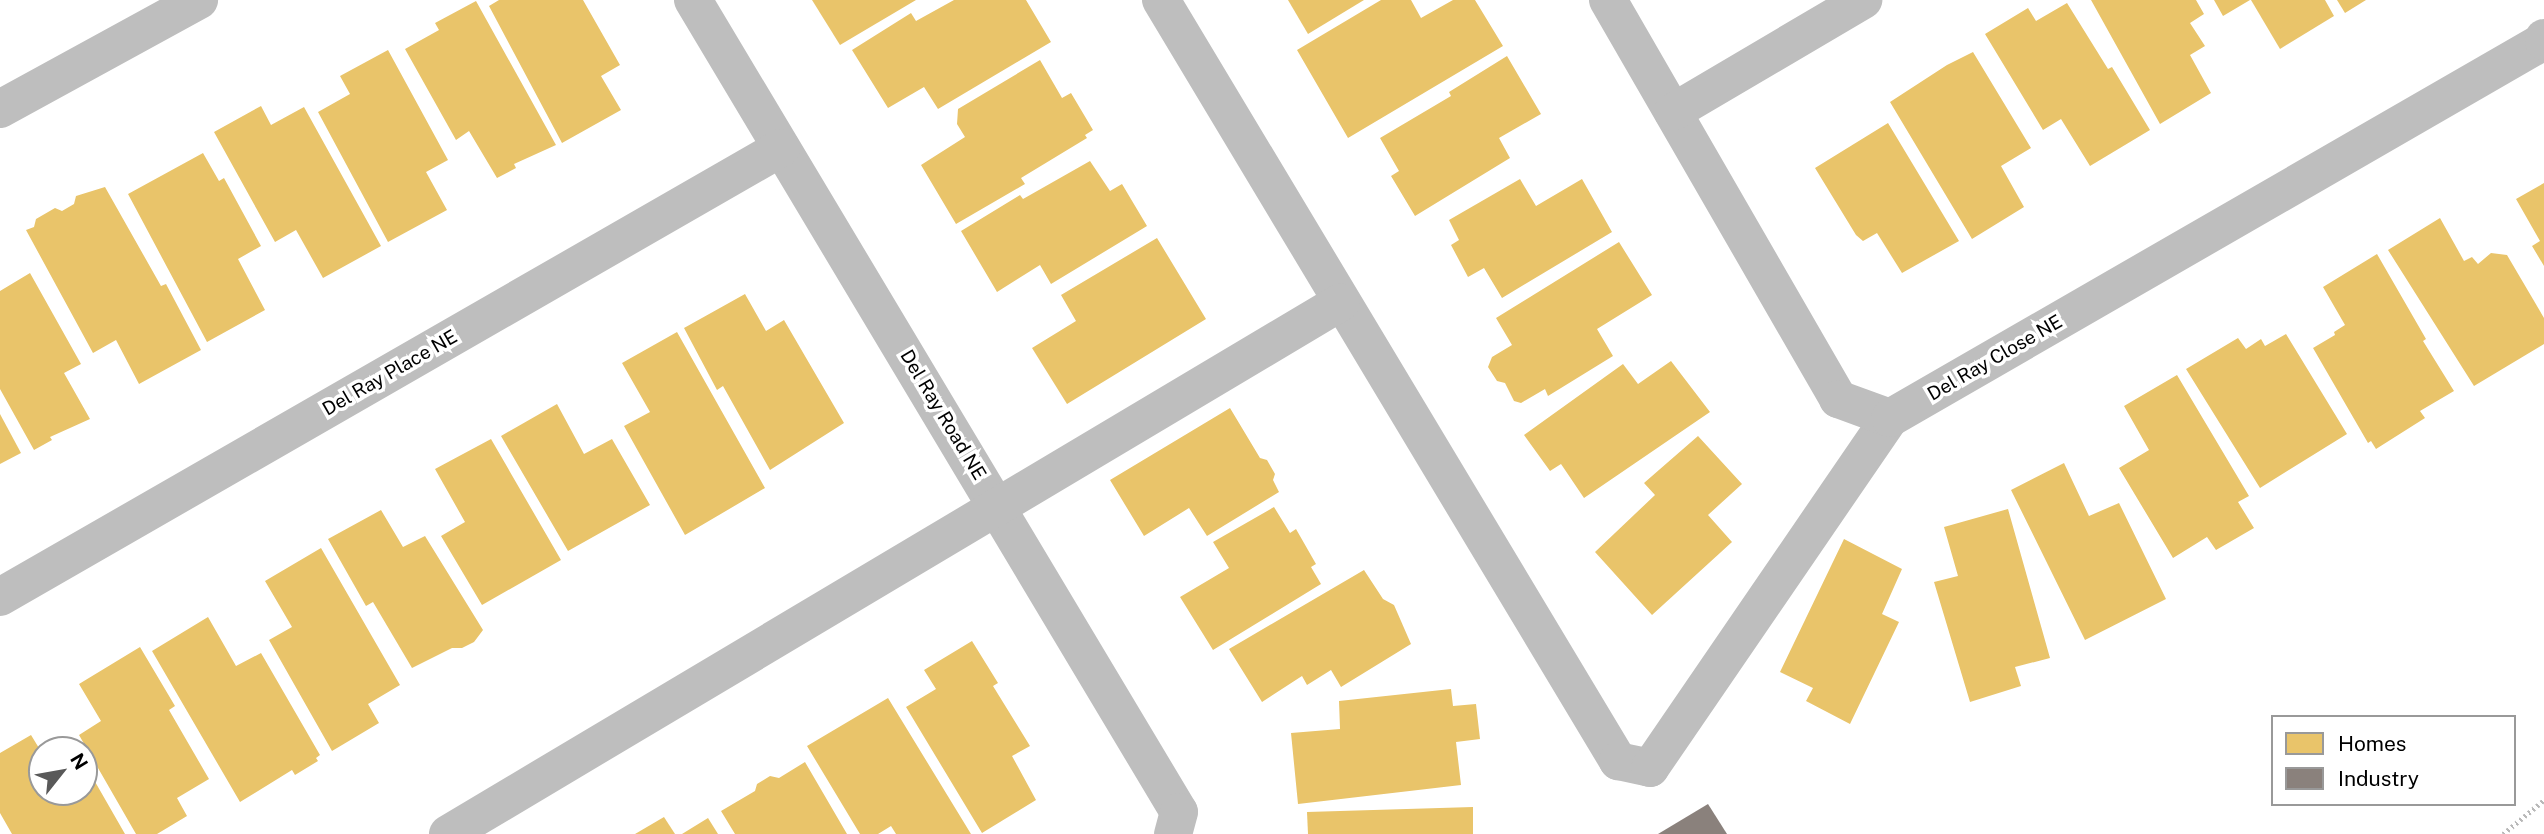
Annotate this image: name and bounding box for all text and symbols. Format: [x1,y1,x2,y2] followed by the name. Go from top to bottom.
[1923,310,2067,406] street label: Del Ray Close NE
[318,325,462,421] street label: Del Ray Place NE
[895,346,991,484] street label: Del Ray Road NE
[2271,715,2516,806] legend
[2338,731,2406,756] text: Homes
[28,736,98,806] north arrow
[66,749,93,773] text: N
[2338,766,2419,791] text: Industry

